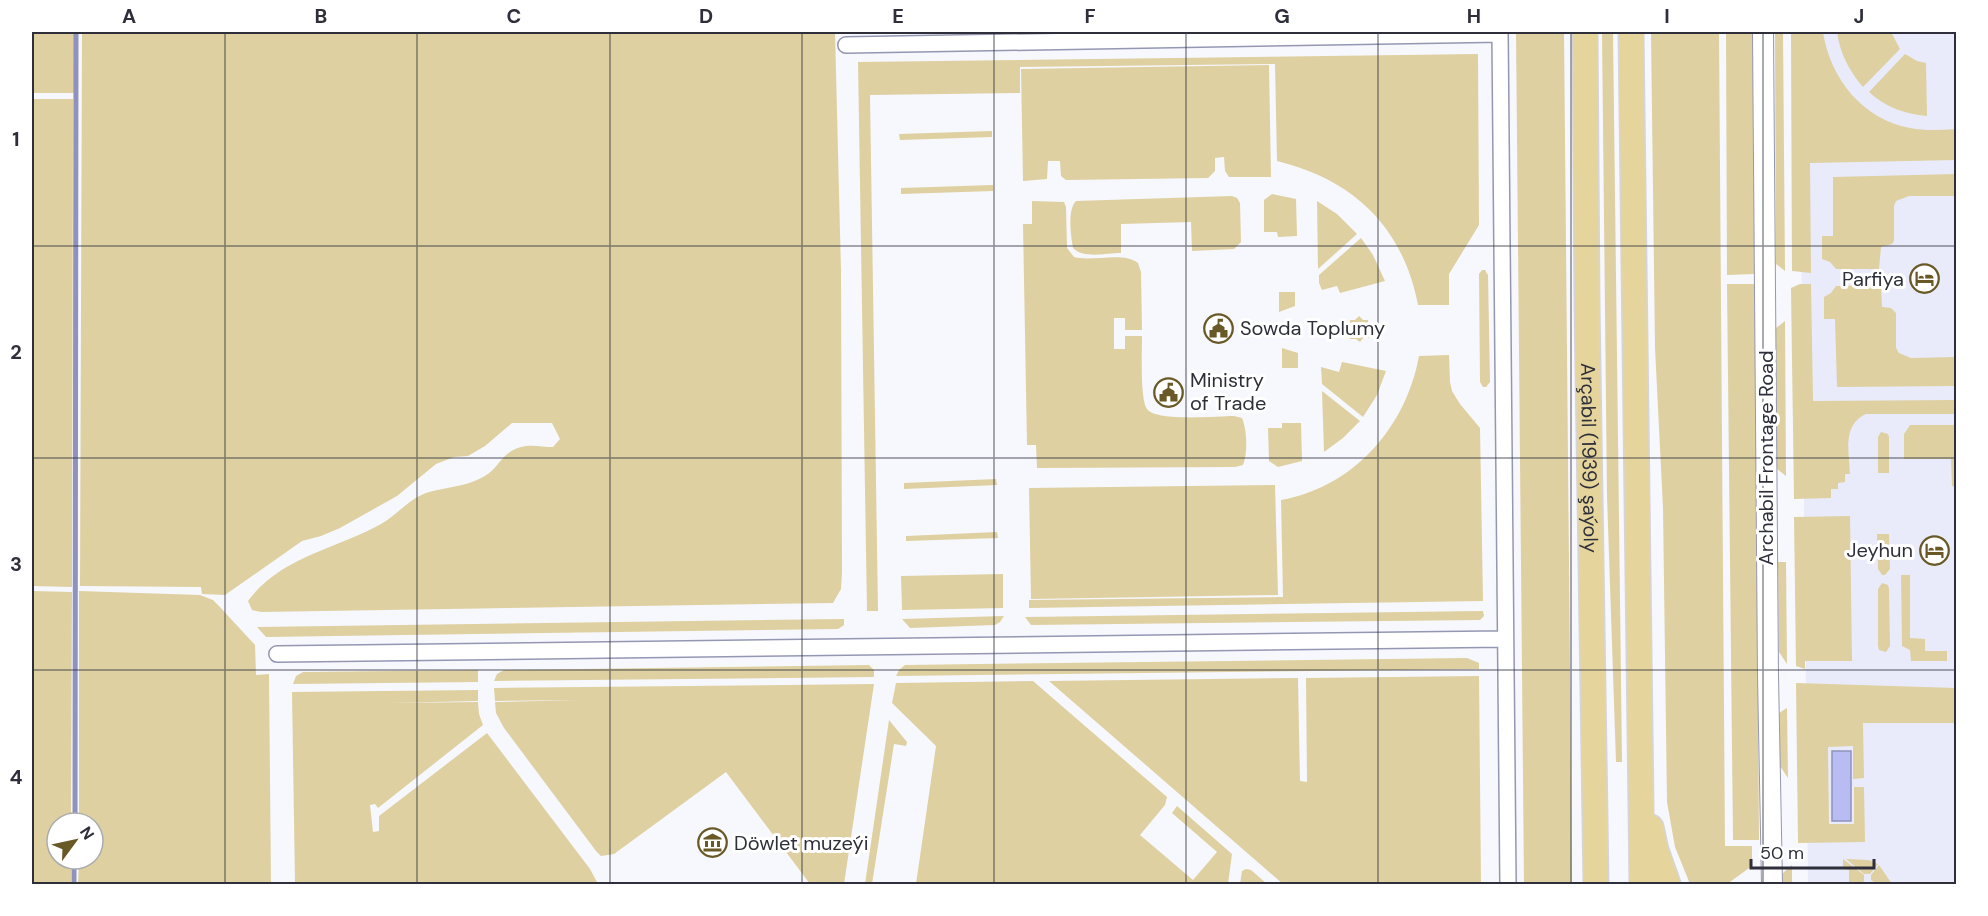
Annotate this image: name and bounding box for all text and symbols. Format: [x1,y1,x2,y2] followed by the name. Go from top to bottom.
[122,3,136,29] text: A
[315,3,327,29] text: B
[507,3,521,29] text: C
[699,3,713,29] text: D
[892,3,904,29] text: E
[1084,3,1096,29] text: F
[1274,3,1290,29] text: G
[1467,3,1481,29] text: H
[1664,3,1670,29] text: I
[1854,3,1864,29] text: J
[12,126,20,152] text: 1
[1909,263,1941,295] hotel icon: Parfiya
[1842,266,1904,292] place label: Parfiya
[1203,312,1235,344] public building icon: Sowda Toplumy
[1240,315,1385,341] place label: Sowda Toplumy
[10,339,22,365] text: 2
[1753,351,1779,566] street label: Archabil Frontage Road
[1575,363,1604,553] street label: Arçabil (1939) şaýoly
[1190,367,1266,416] place label: Ministry of Trade
[1153,376,1185,408] public building icon: Ministry of Trade
[1918,534,1950,566] hotel icon: Jeyhun
[1846,537,1913,563] place label: Jeyhun
[10,551,22,577] text: 3
[10,764,23,790] text: 4
[45,811,105,871] north arrow
[75,822,99,844] text: N
[697,827,729,859] museum icon: Döwlet muzeýi
[734,830,868,856] place label: Döwlet muzeýi
[1751,832,1874,870] scale bar
[1760,841,1804,865] text: 50 m

